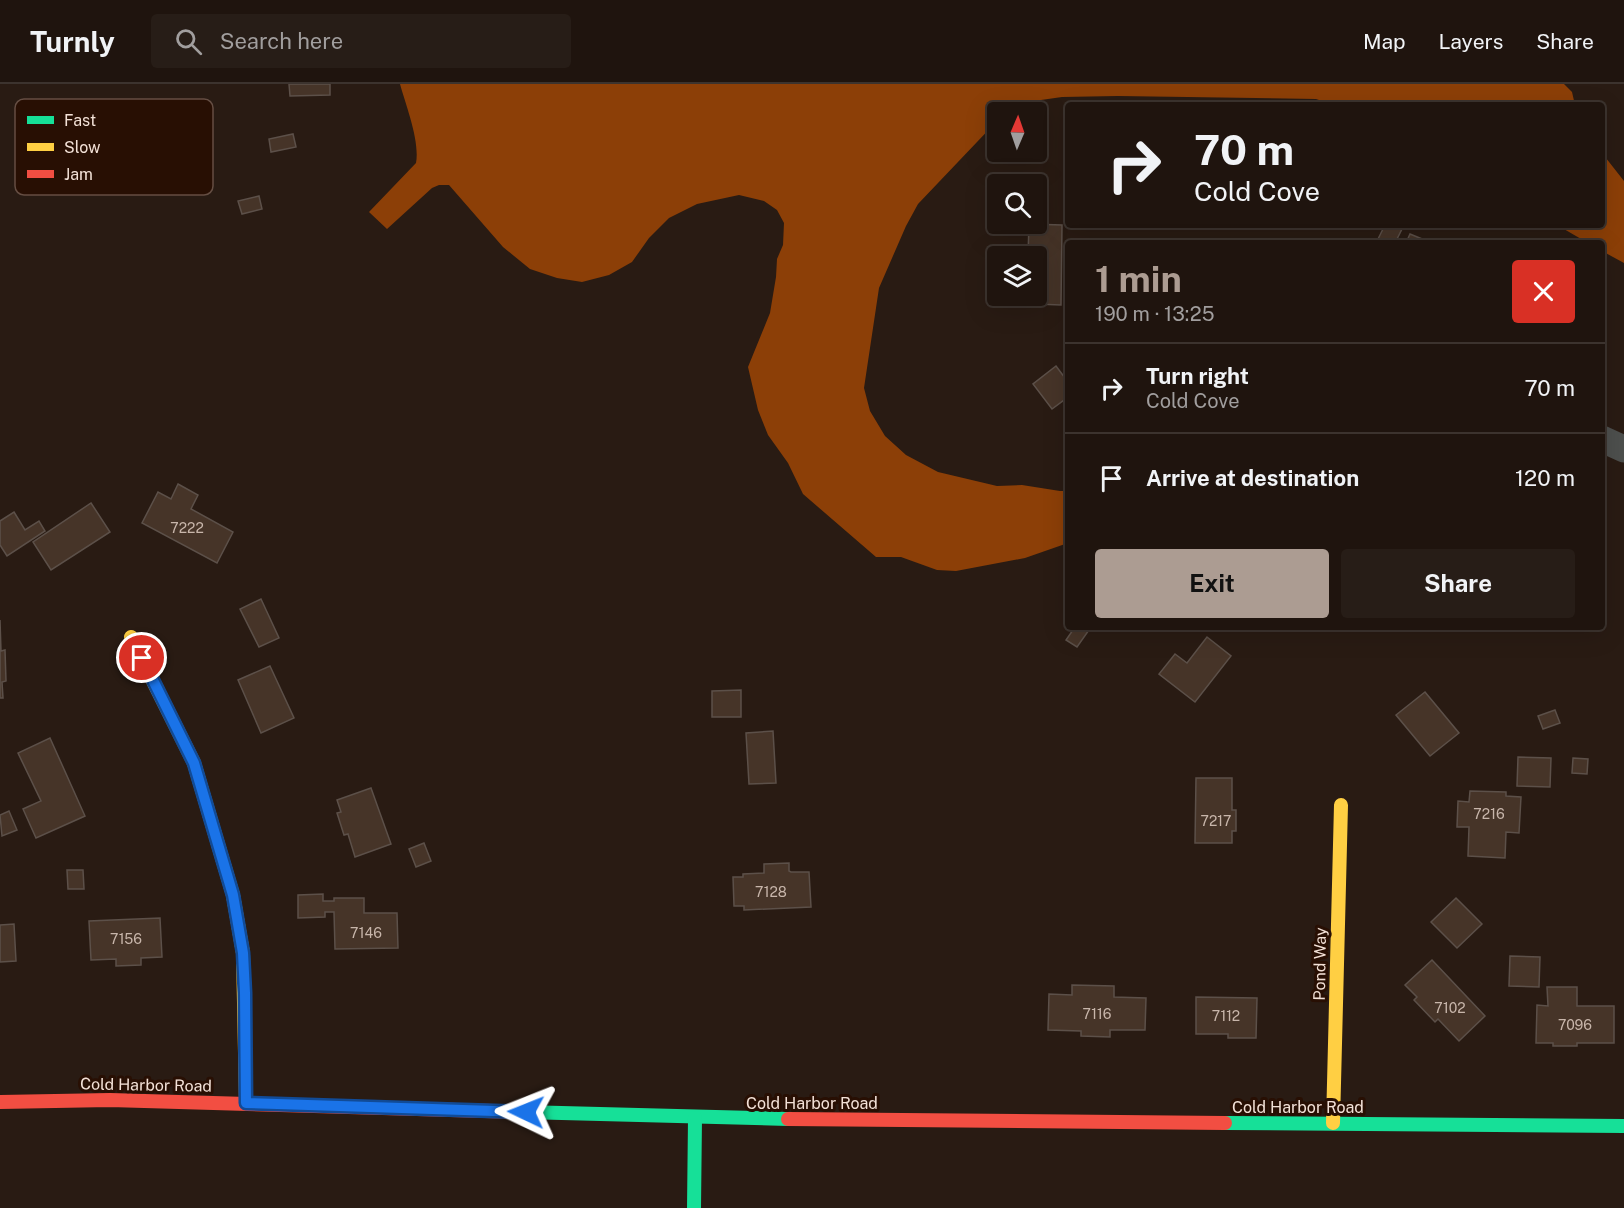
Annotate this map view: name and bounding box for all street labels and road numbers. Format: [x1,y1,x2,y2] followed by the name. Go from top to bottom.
[1310,927,1330,1001] street label: Pond Way
[80,1074,212,1096] street label: Cold Harbor Road
[746,1094,878,1113] street label: Cold Harbor Road
[1232,1098,1364,1117] street label: Cold Harbor Road

